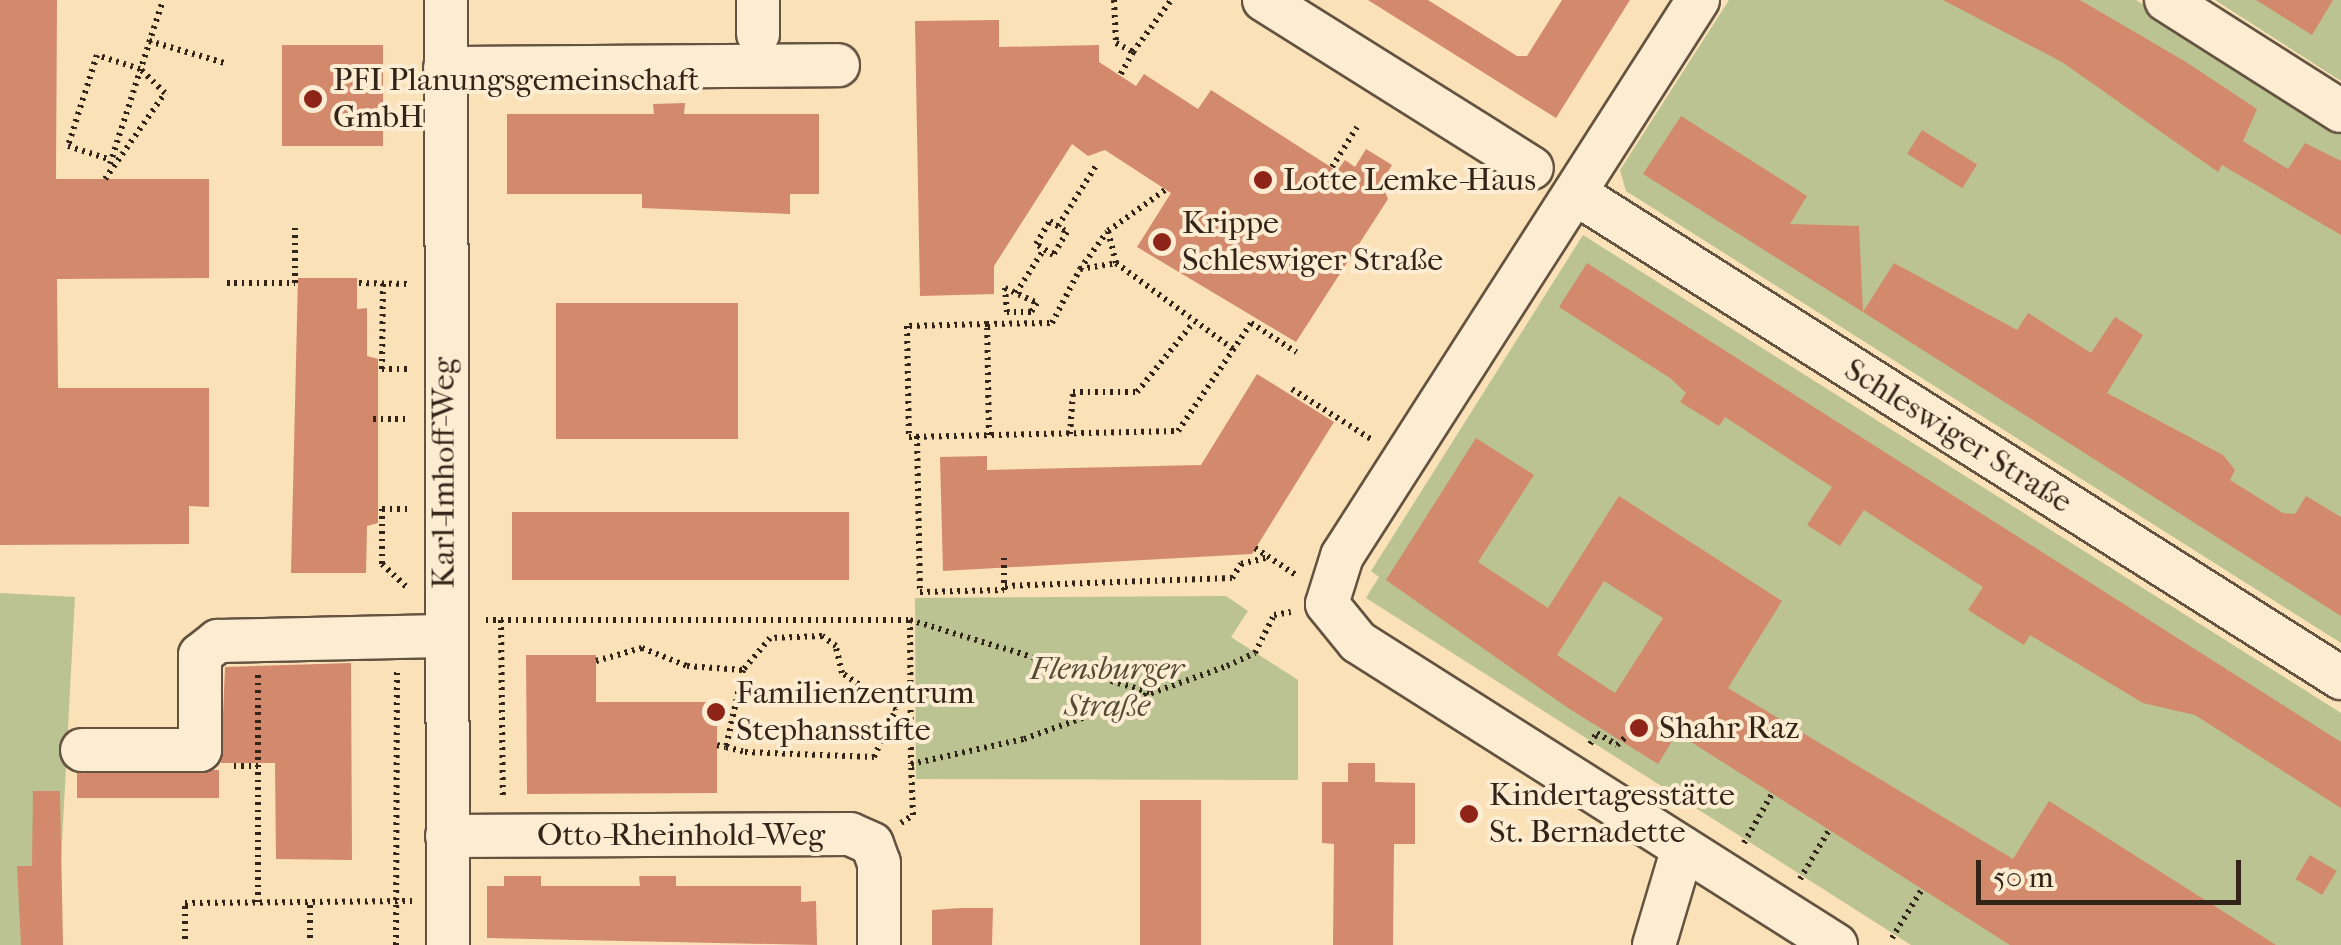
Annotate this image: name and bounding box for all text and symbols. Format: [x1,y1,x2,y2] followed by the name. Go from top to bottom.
[333,62,699,137] place label: PFI Planungsgemeinschaft GmbH
[302,88,324,110] marker: PFI Planungsgemeinschaft GmbH
[1283,161,1536,199] place label: Lotte Lemke-Haus
[1252,169,1274,191] marker: Lotte Lemke-Haus
[1182,205,1443,280] place label: Krippe Schleswiger Straße
[1151,231,1173,253] marker: Krippe Schleswiger Straße
[1837,351,2079,521] street label: Schleswiger Straße
[425,357,463,589] street label: Karl-Imhoff-Weg
[1030,651,1184,726] park label: Flensburger Straße
[736,675,975,750] place label: Familienzentrum Stephansstifte
[705,701,727,723] marker: Familienzentrum Stephansstifte
[1659,709,1799,747] place label: Shahr Raz
[1628,717,1650,739] marker: Shahr Raz
[1489,777,1735,852] place label: Kindertagesstätte St. Bernadette
[1458,803,1480,825] marker: Kindertagesstätte St. Bernadette
[537,816,825,854] street label: Otto-Rheinhold-Weg
[1981,840,2246,902] scale bar
[1993,860,2054,895] text: 50 m

